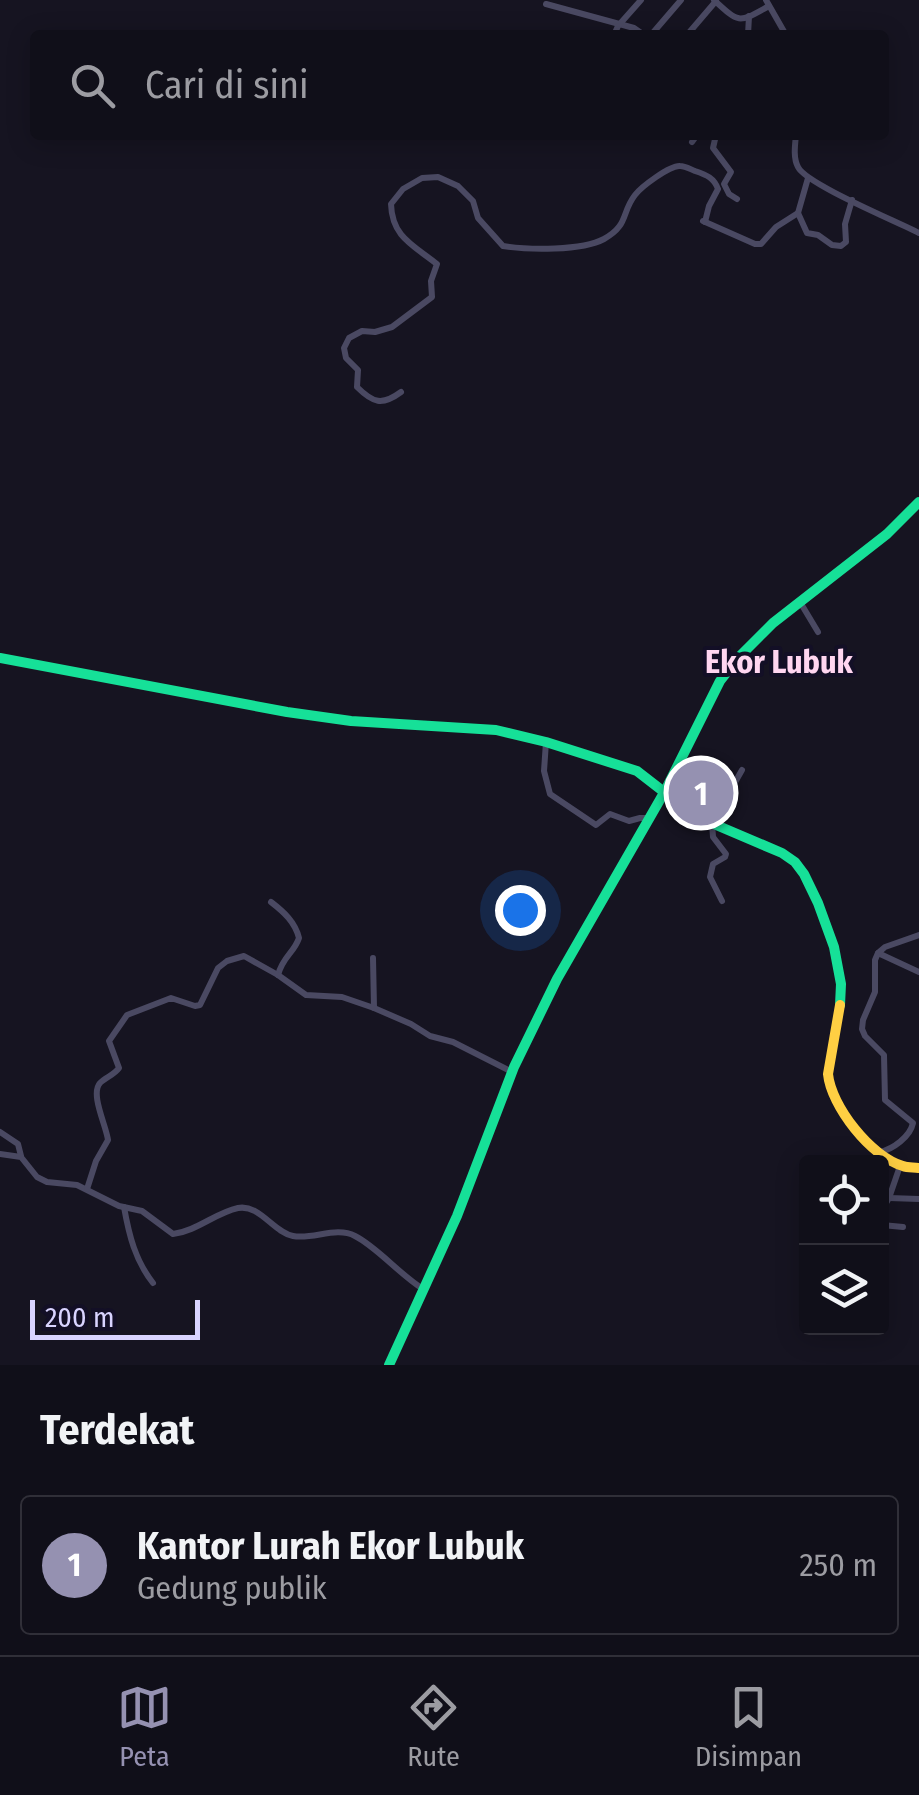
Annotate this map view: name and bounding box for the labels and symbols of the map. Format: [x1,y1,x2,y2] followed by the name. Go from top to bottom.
[705,643,854,681] district label: Ekor Lubuk
[668,756,734,830] pin: 1
[495,885,546,936] your location
[30,1295,200,1340] scale bar

